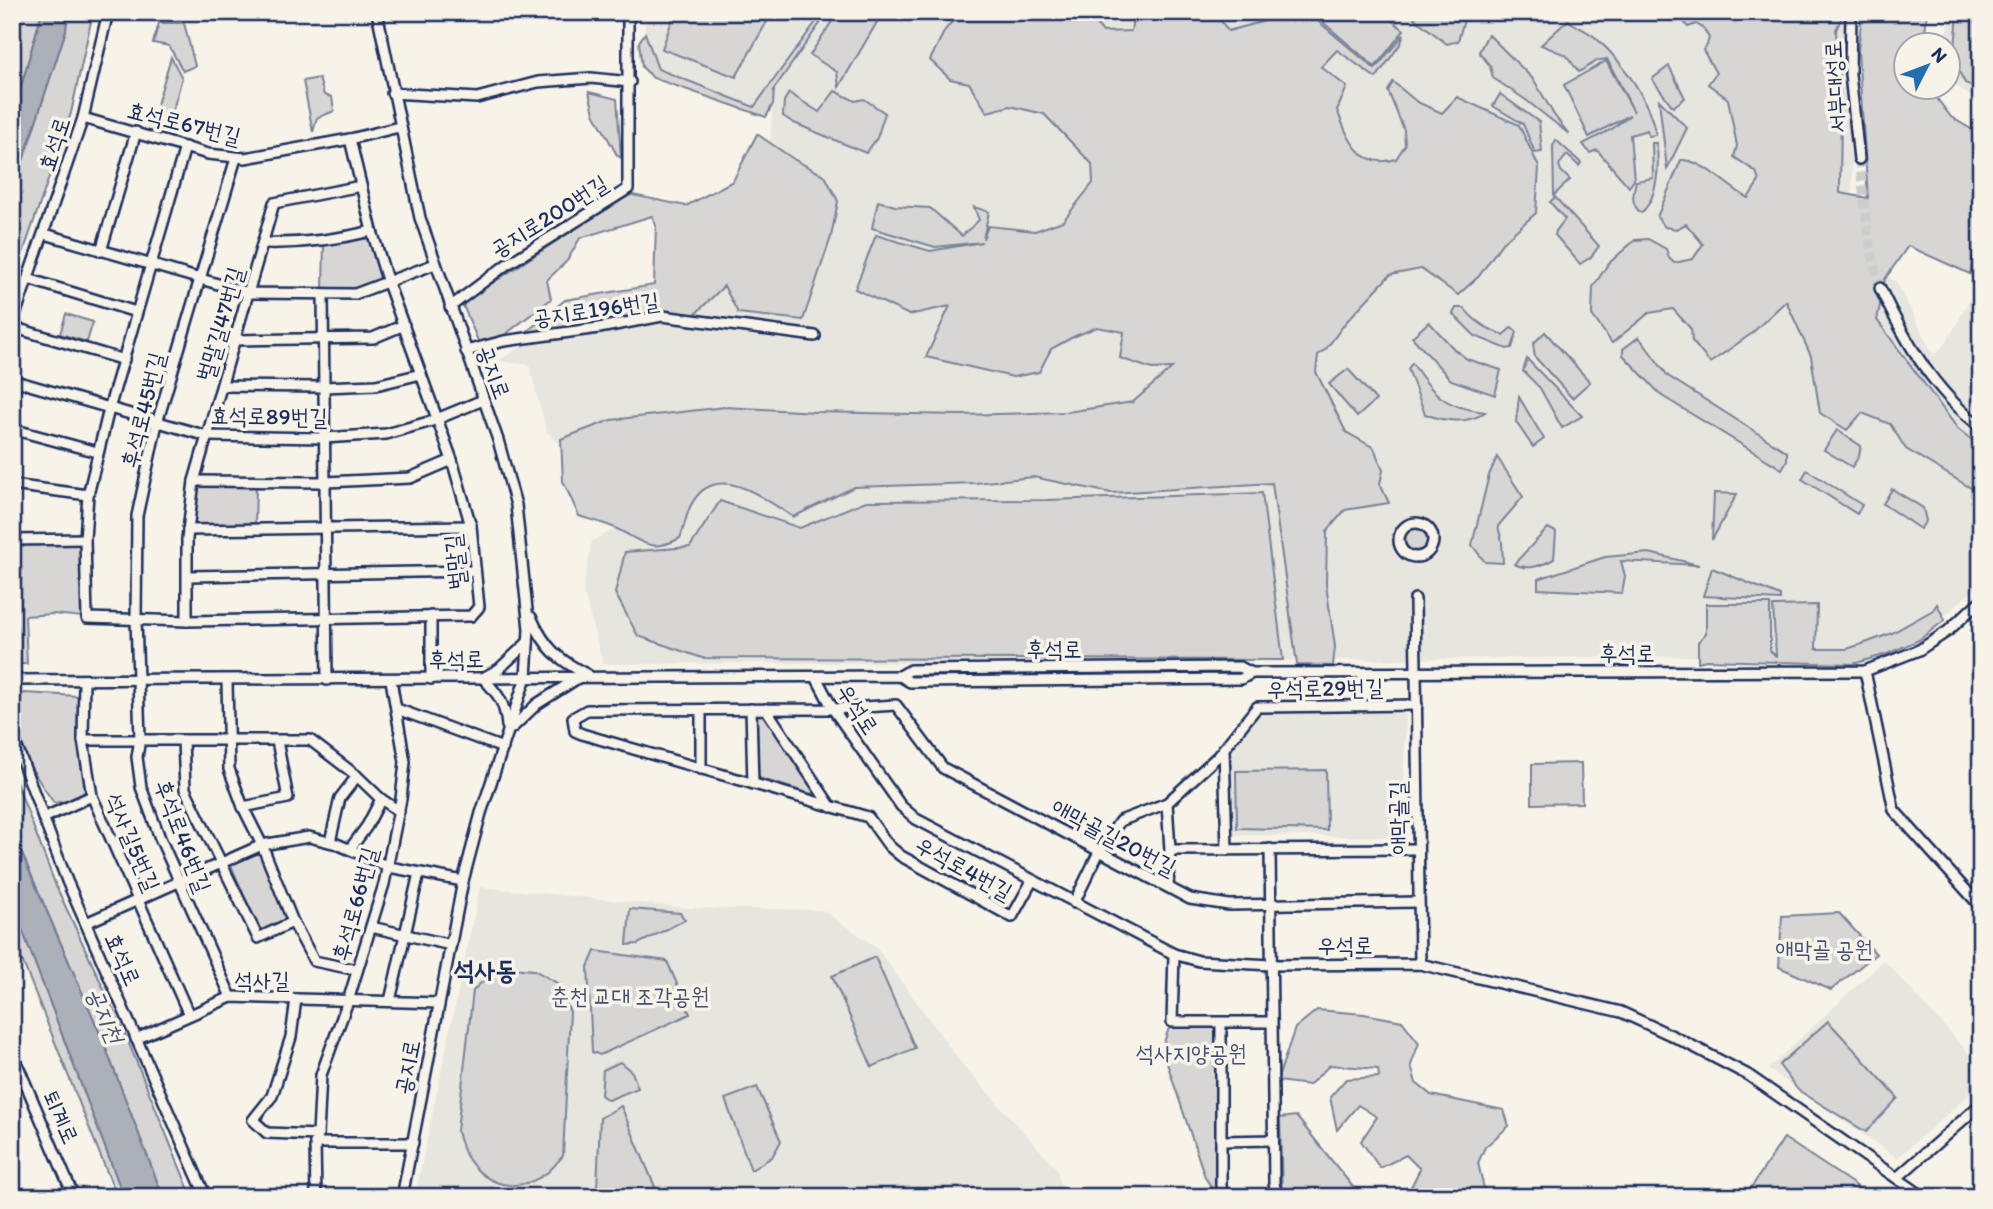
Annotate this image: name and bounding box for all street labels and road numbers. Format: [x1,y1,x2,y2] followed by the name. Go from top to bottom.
[1819,40,1851,134] street label: 서부대성로
[124,95,244,151] street label: 효석로67번길
[32,113,76,175] street label: 효석로
[485,169,613,263] street label: 공지로200번길
[190,264,250,384] street label: 벌말길47번길
[531,286,661,332] street label: 공지로196번길
[471,341,517,403] street label: 공지로
[115,349,171,471] street label: 후석로45번길
[210,401,328,431] street label: 효석로89번길
[438,533,472,591] street label: 벌말길
[1026,635,1082,663] street label: 후석로
[1599,639,1655,667] street label: 후석로
[428,645,484,673] street label: 후석로
[1266,673,1384,703] street label: 우석로29번길
[831,678,885,740] street label: 우석로
[149,776,217,896] street label: 후석로46번길
[1383,781,1413,855] street label: 애막골길
[100,788,166,896] street label: 석사길5번길
[1047,792,1181,882] street label: 애막골길20번길
[911,830,1017,906] street label: 우석로4번길
[326,844,384,964] street label: 후석로66번길
[99,928,147,990] street label: 효석로
[1317,931,1373,959] street label: 우석로
[234,966,290,994] street label: 석사길
[388,1037,426,1097] street label: 공지로
[37,1086,85,1148] street label: 퇴계로

